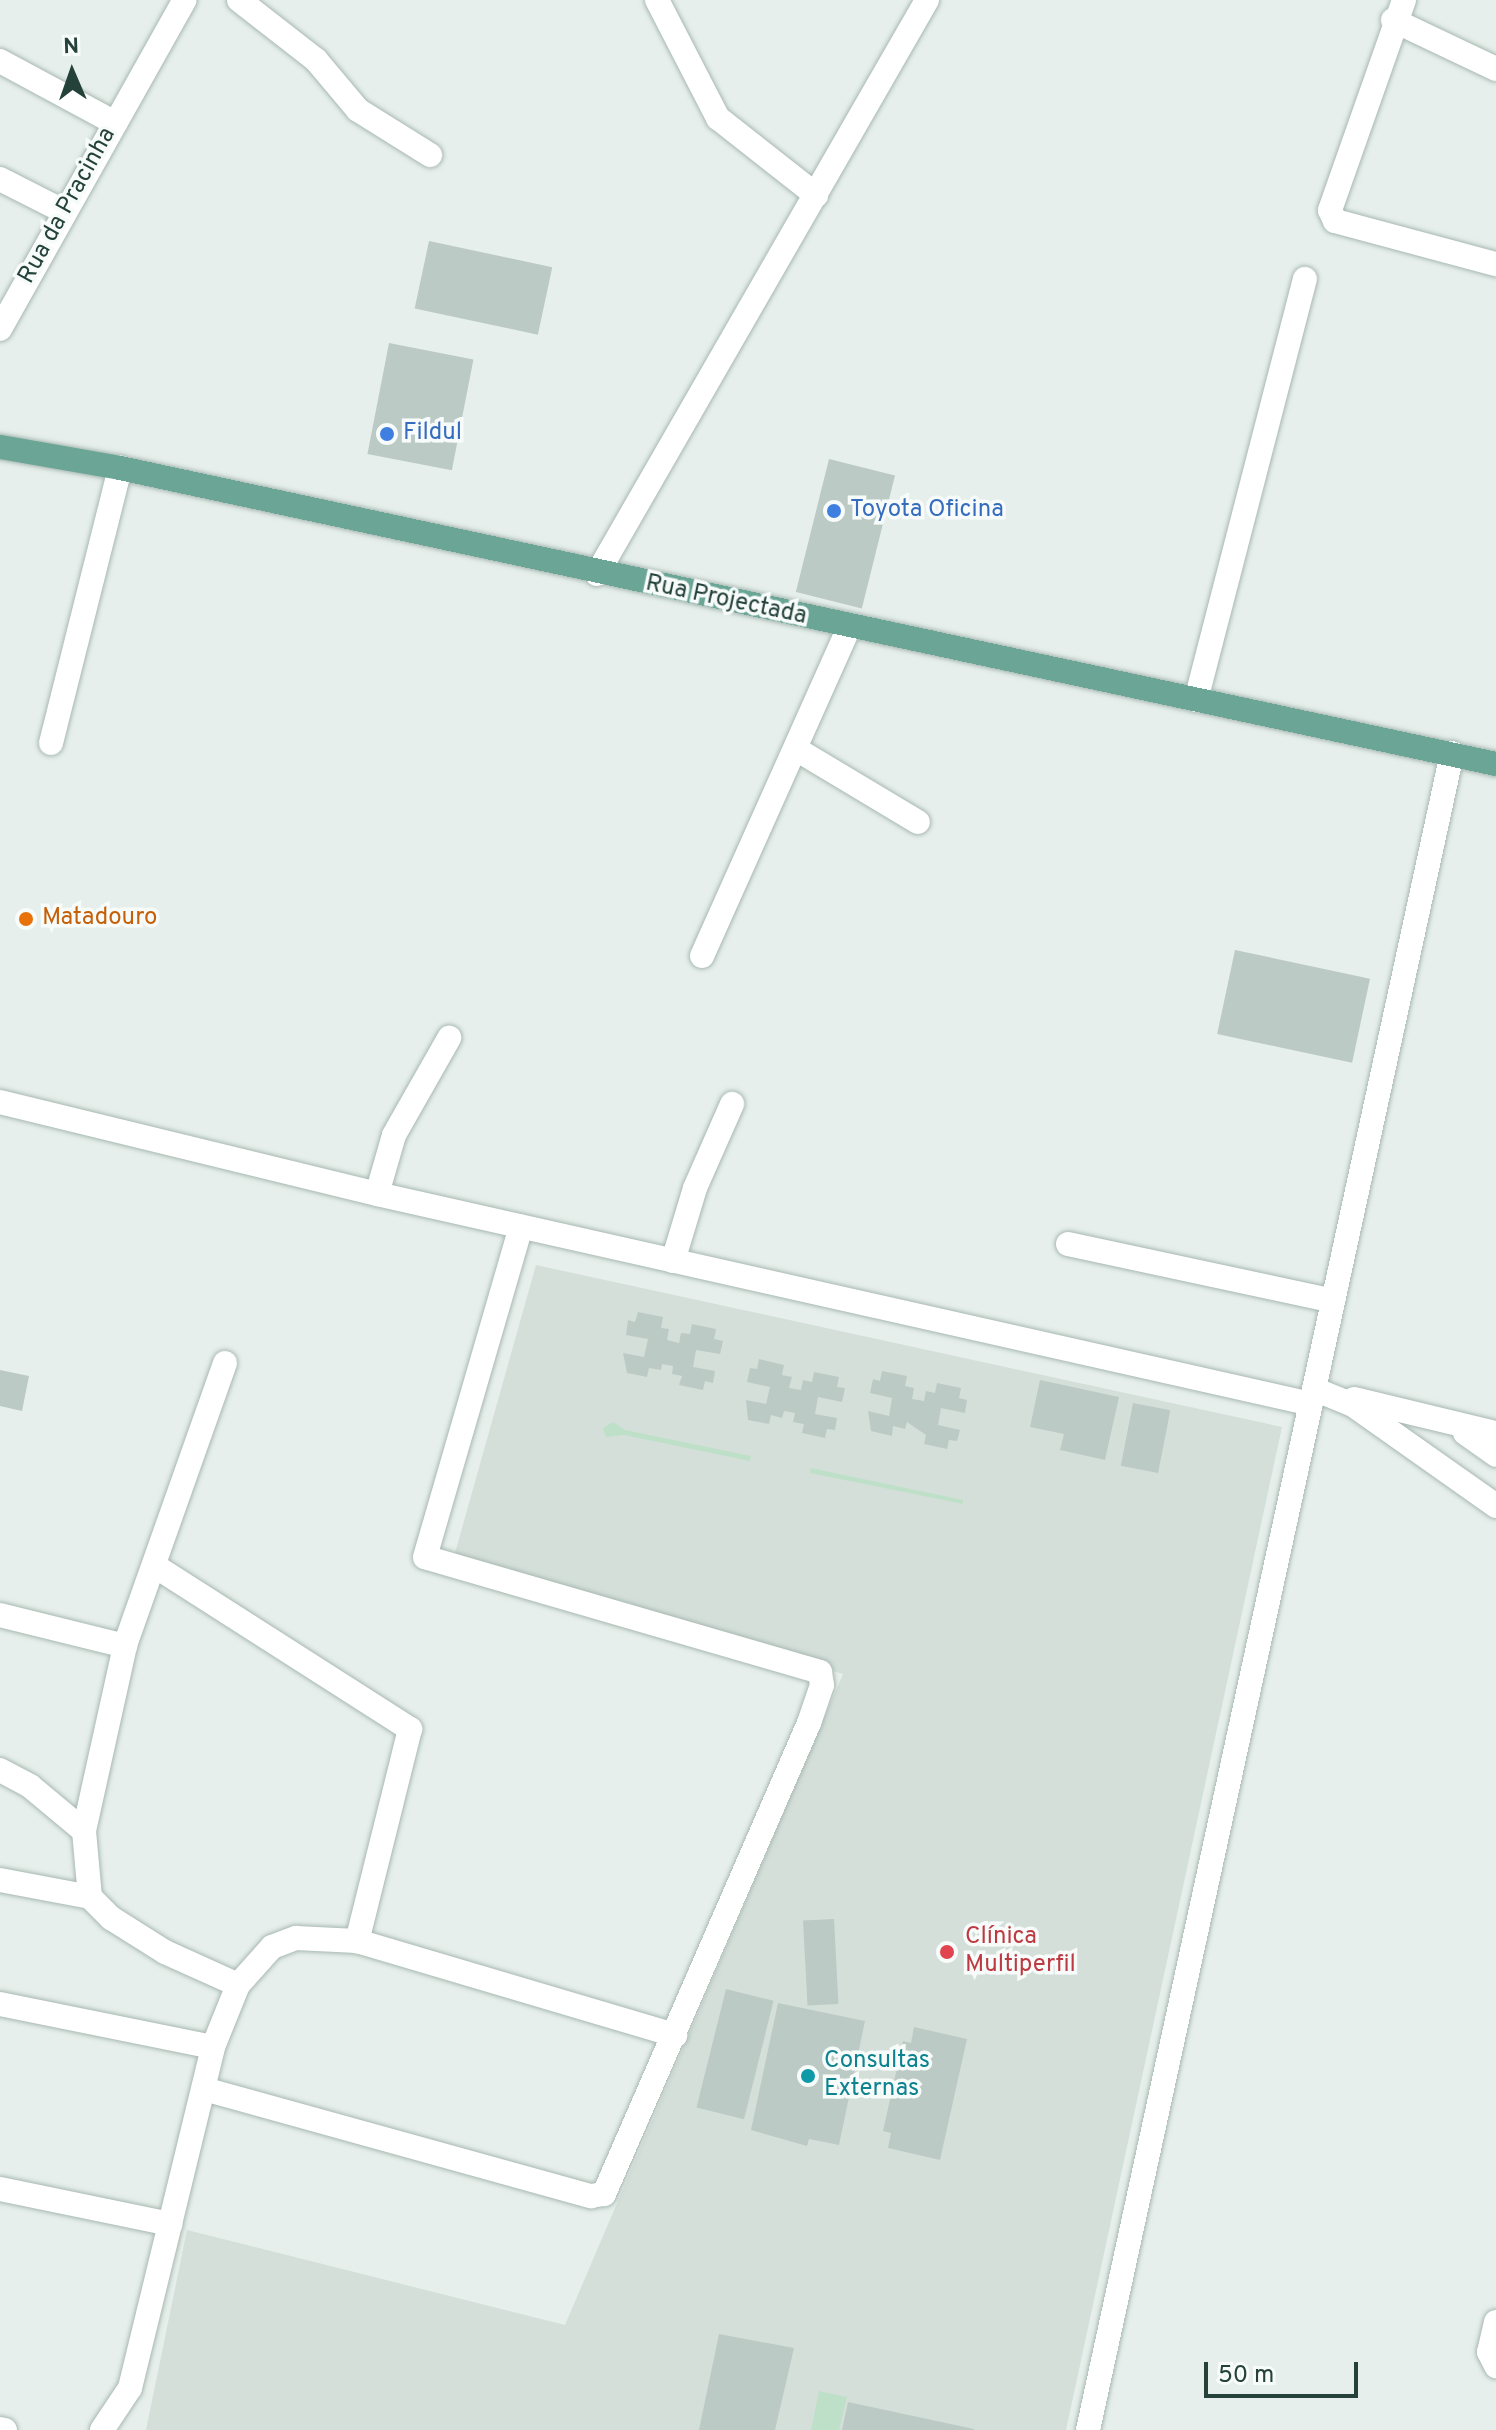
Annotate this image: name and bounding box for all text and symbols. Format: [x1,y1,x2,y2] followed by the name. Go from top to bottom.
[32,32,112,112] north arrow
[63,34,80,61] text: N
[13,123,123,289] street label: Rua da Pracinha
[403,420,462,448] place label: Fildul
[378,425,396,443] marker: Fildul
[850,497,1004,525] place label: Toyota Oficina
[825,502,843,520] marker: Toyota Oficina
[643,570,809,632] street label: Rua Projectada
[42,905,157,933] place label: Matadouro
[17,910,35,928] marker: Matadouro
[965,1924,1076,1980] place label: Clínica Multiperfil
[936,1941,958,1963] marker: Clínica Multiperfil
[824,2048,930,2104] place label: Consultas Externas
[799,2067,817,2085] marker: Consultas Externas
[1208,2346,1362,2396] scale bar
[1218,2361,1274,2391] text: 50 m

